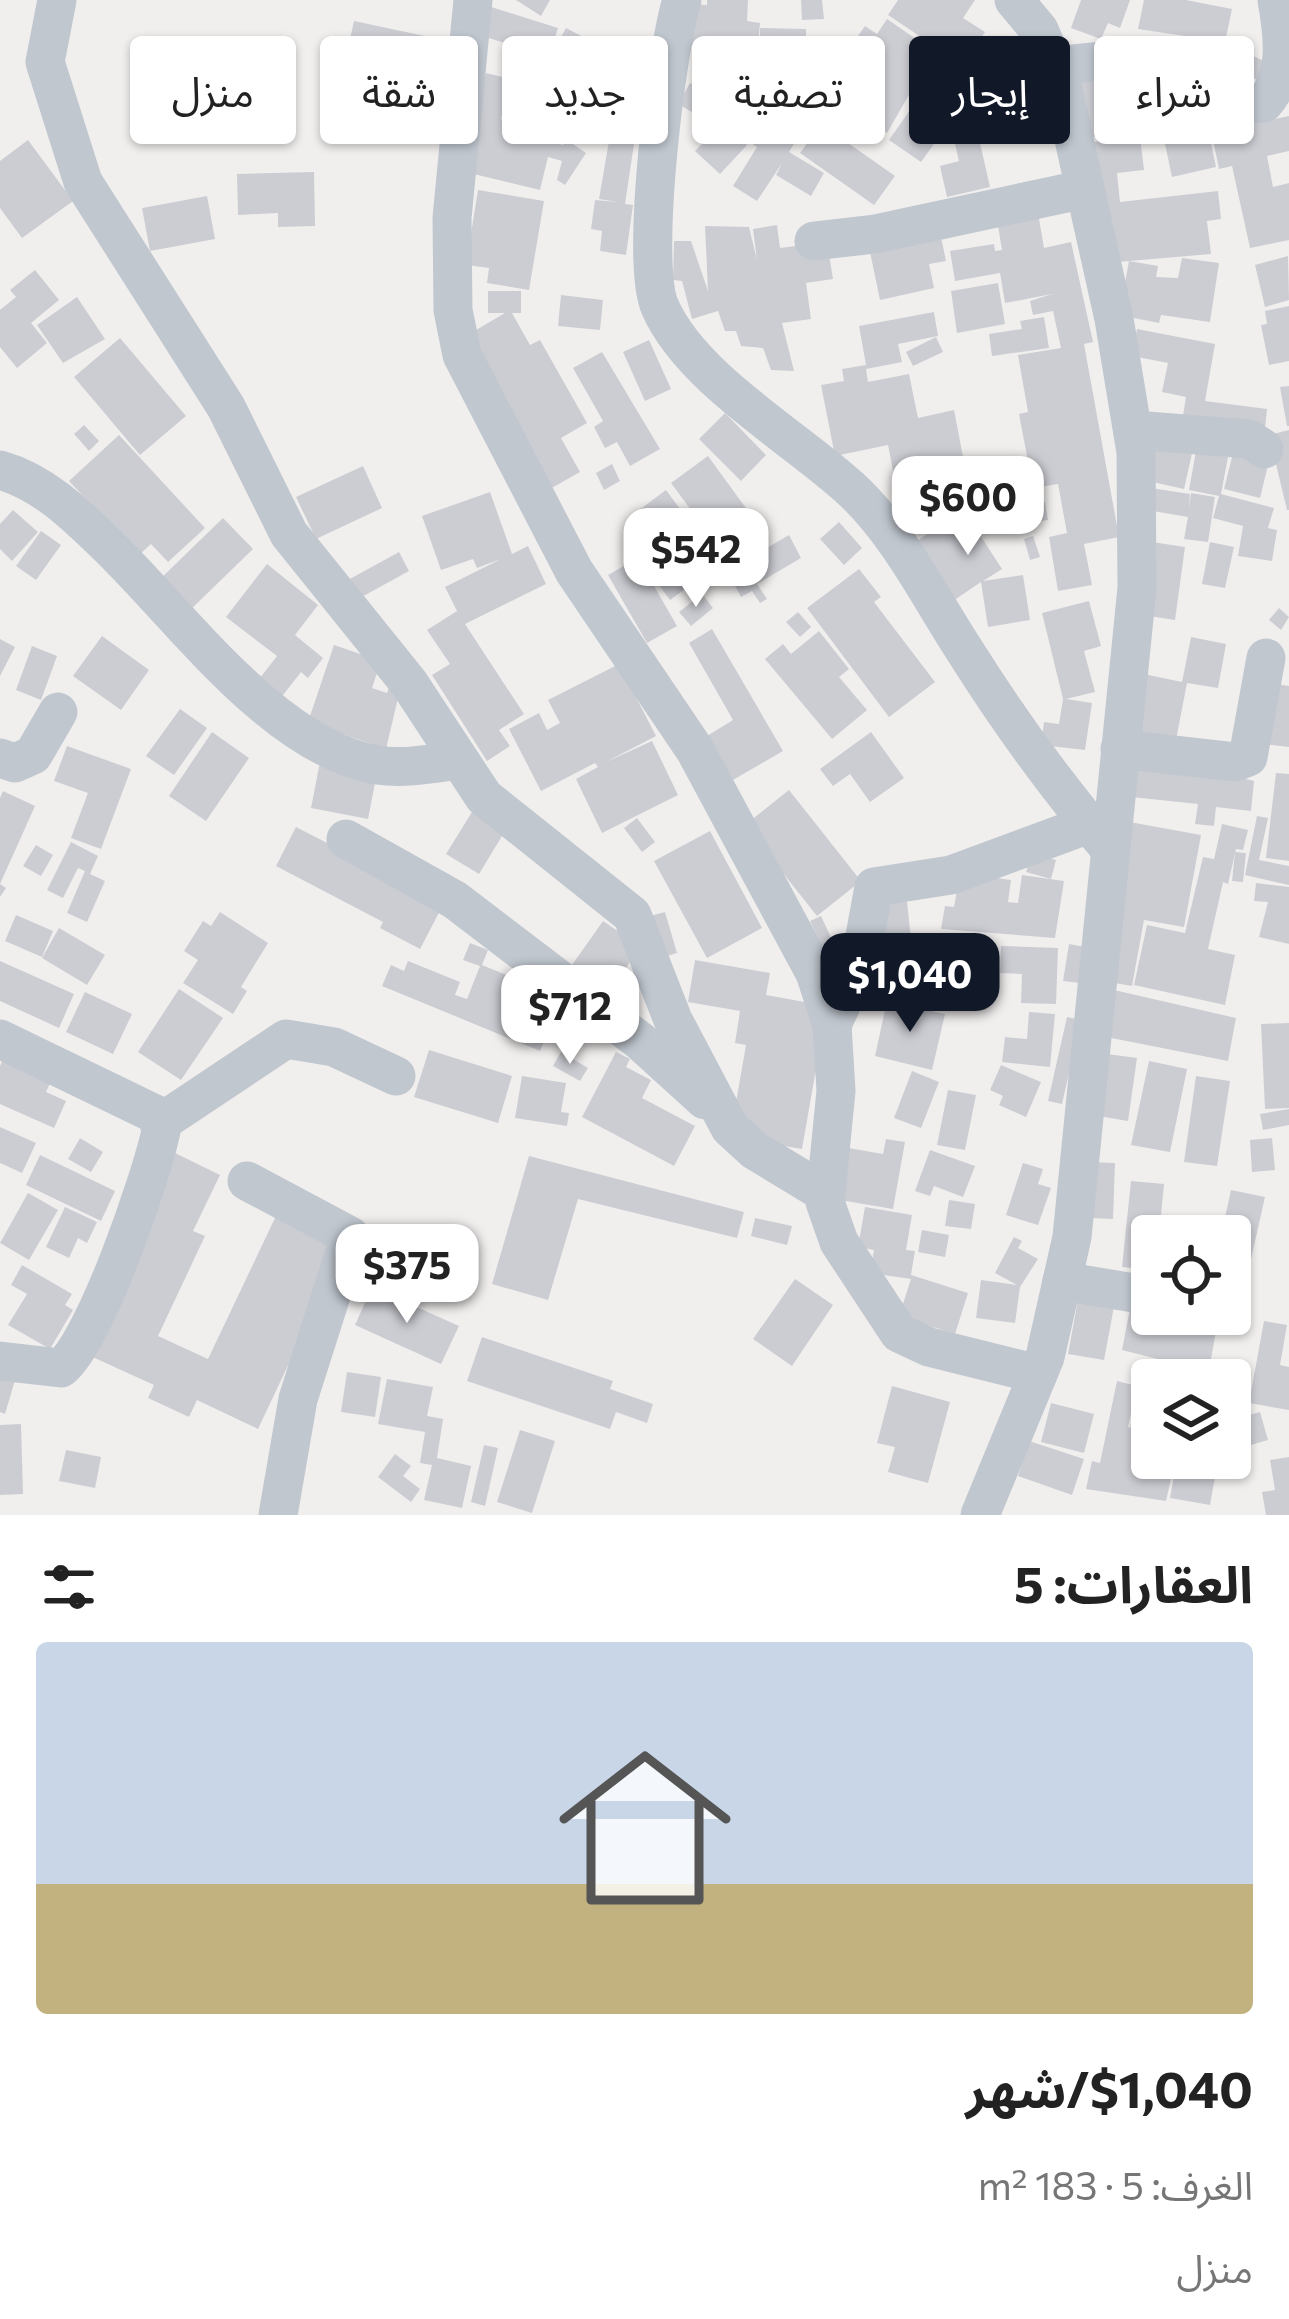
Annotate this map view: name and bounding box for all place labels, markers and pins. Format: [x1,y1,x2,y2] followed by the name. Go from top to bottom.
[897,456,1039,558] pin: $600
[625,508,767,610] pin: $542
[812,933,1008,1035] pin: $1,040
[499,965,641,1067] pin: $712
[336,1224,478,1326] pin: $375

